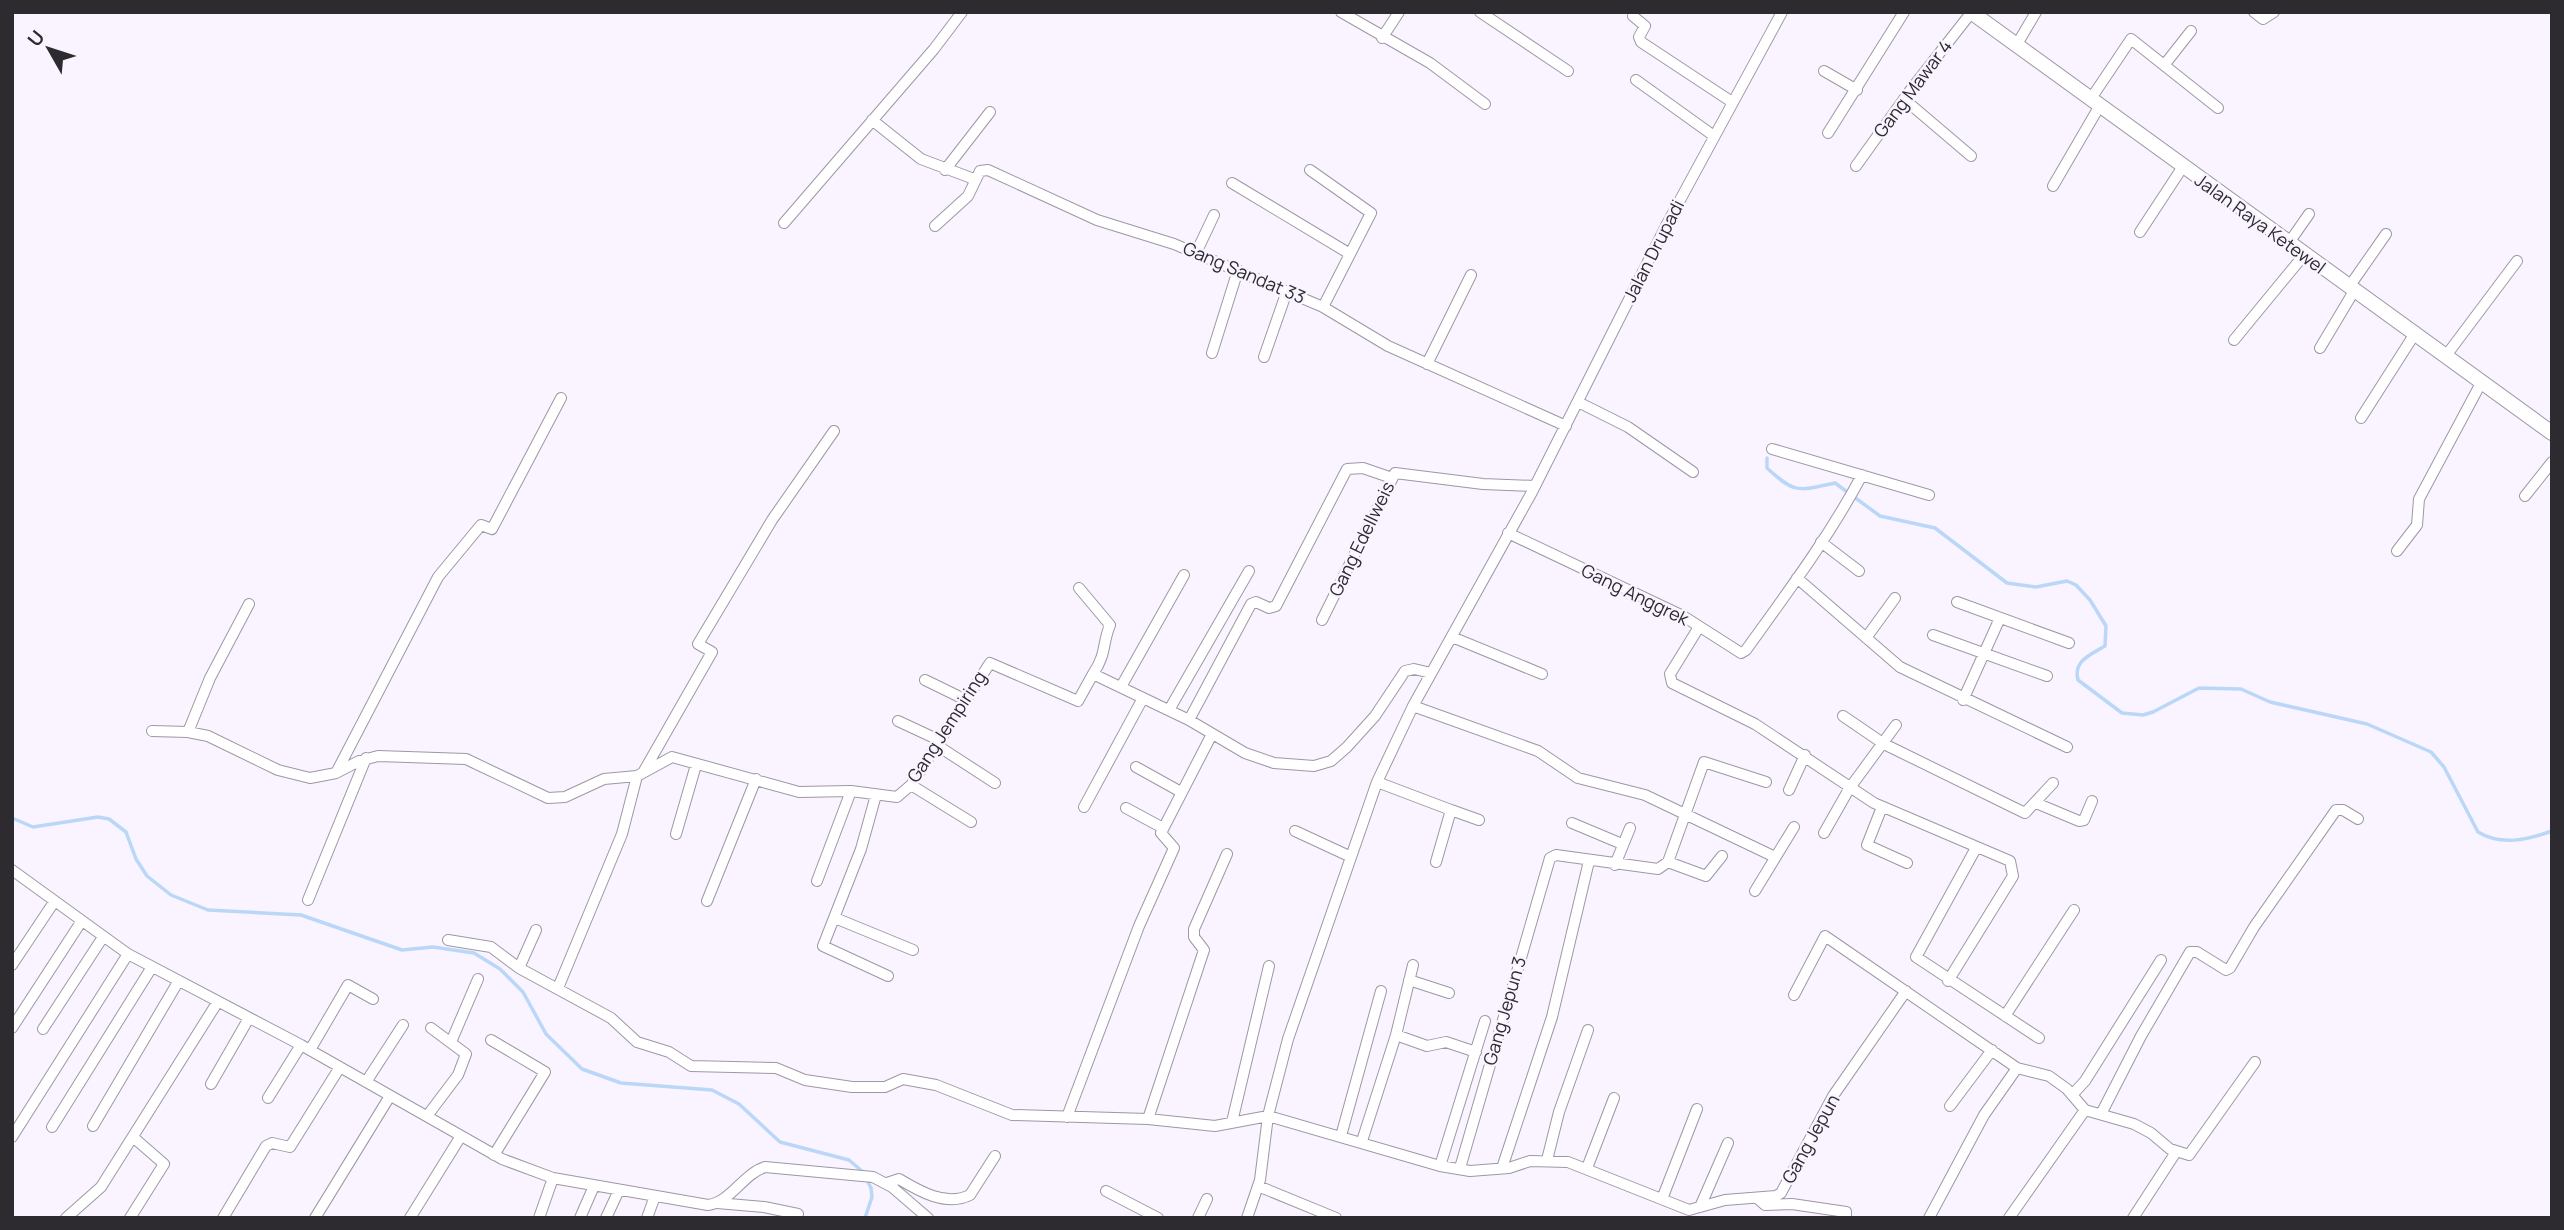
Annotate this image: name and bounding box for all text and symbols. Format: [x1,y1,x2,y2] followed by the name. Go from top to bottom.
[14,14,84,84] north arrow
[21,25,50,52] text: U
[1868,35,1957,142] street label: Gang Mawar 4
[2190,168,2331,279] street label: Jalan Raya Ketewel
[1617,195,1689,306] street label: Jalan Drupadi
[1180,235,1309,309] street label: Gang Sandat 33
[1323,477,1399,600] street label: Gang Edellweis
[1578,558,1694,631] street label: Gang Anggrek
[901,666,991,787] street label: Gang Jempiring
[1477,954,1531,1068] street label: Gang Jepun 3
[1776,1090,1844,1187] street label: Gang Jepun

